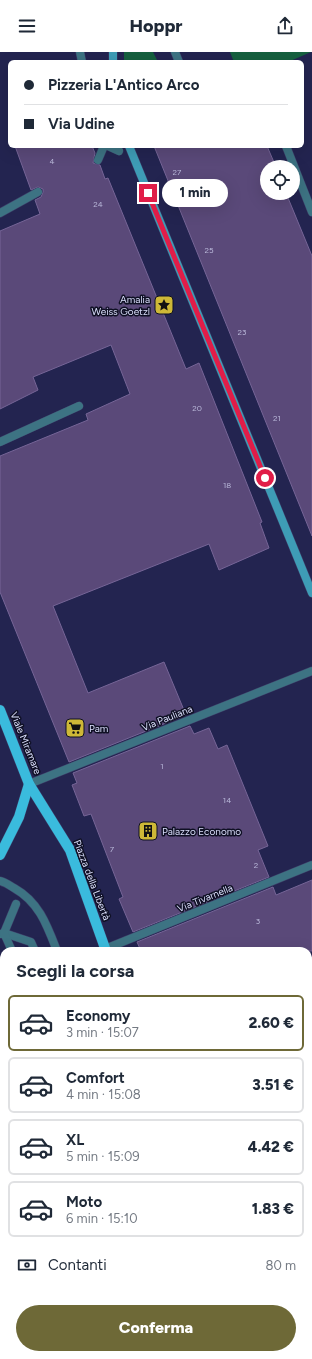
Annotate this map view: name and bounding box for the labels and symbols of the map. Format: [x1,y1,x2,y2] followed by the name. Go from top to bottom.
[50,156,55,166] house number: 4
[173,167,182,177] house number: 27
[162,179,228,207] callout: 1 min
[139,184,157,202] route end
[93,199,103,209] house number: 24
[204,245,214,255] house number: 25
[91,293,150,318] place label: Amalia Weiss Goetzl
[153,294,175,316] place icon: Amalia Weiss Goetzl
[238,327,246,337] house number: 23
[192,403,202,413] house number: 20
[273,413,281,423] house number: 21
[256,469,274,487] route start
[223,480,231,490] house number: 18
[140,702,194,734] street label: Via Pauliana
[8,710,45,777] street label: Viale Miramare
[64,717,86,739] supermarket icon: Pam
[89,722,108,735] place label: Pam
[160,761,164,771] house number: 1
[223,795,231,805] house number: 14
[137,820,159,842] building icon: Palazzo Economo
[162,825,241,838] place label: Palazzo Economo
[71,838,113,922] street label: Piazza della Libertà
[110,844,115,854] house number: 7
[254,860,258,870] house number: 2
[175,881,235,915] street label: Via Tivarnella
[256,916,260,926] house number: 3

